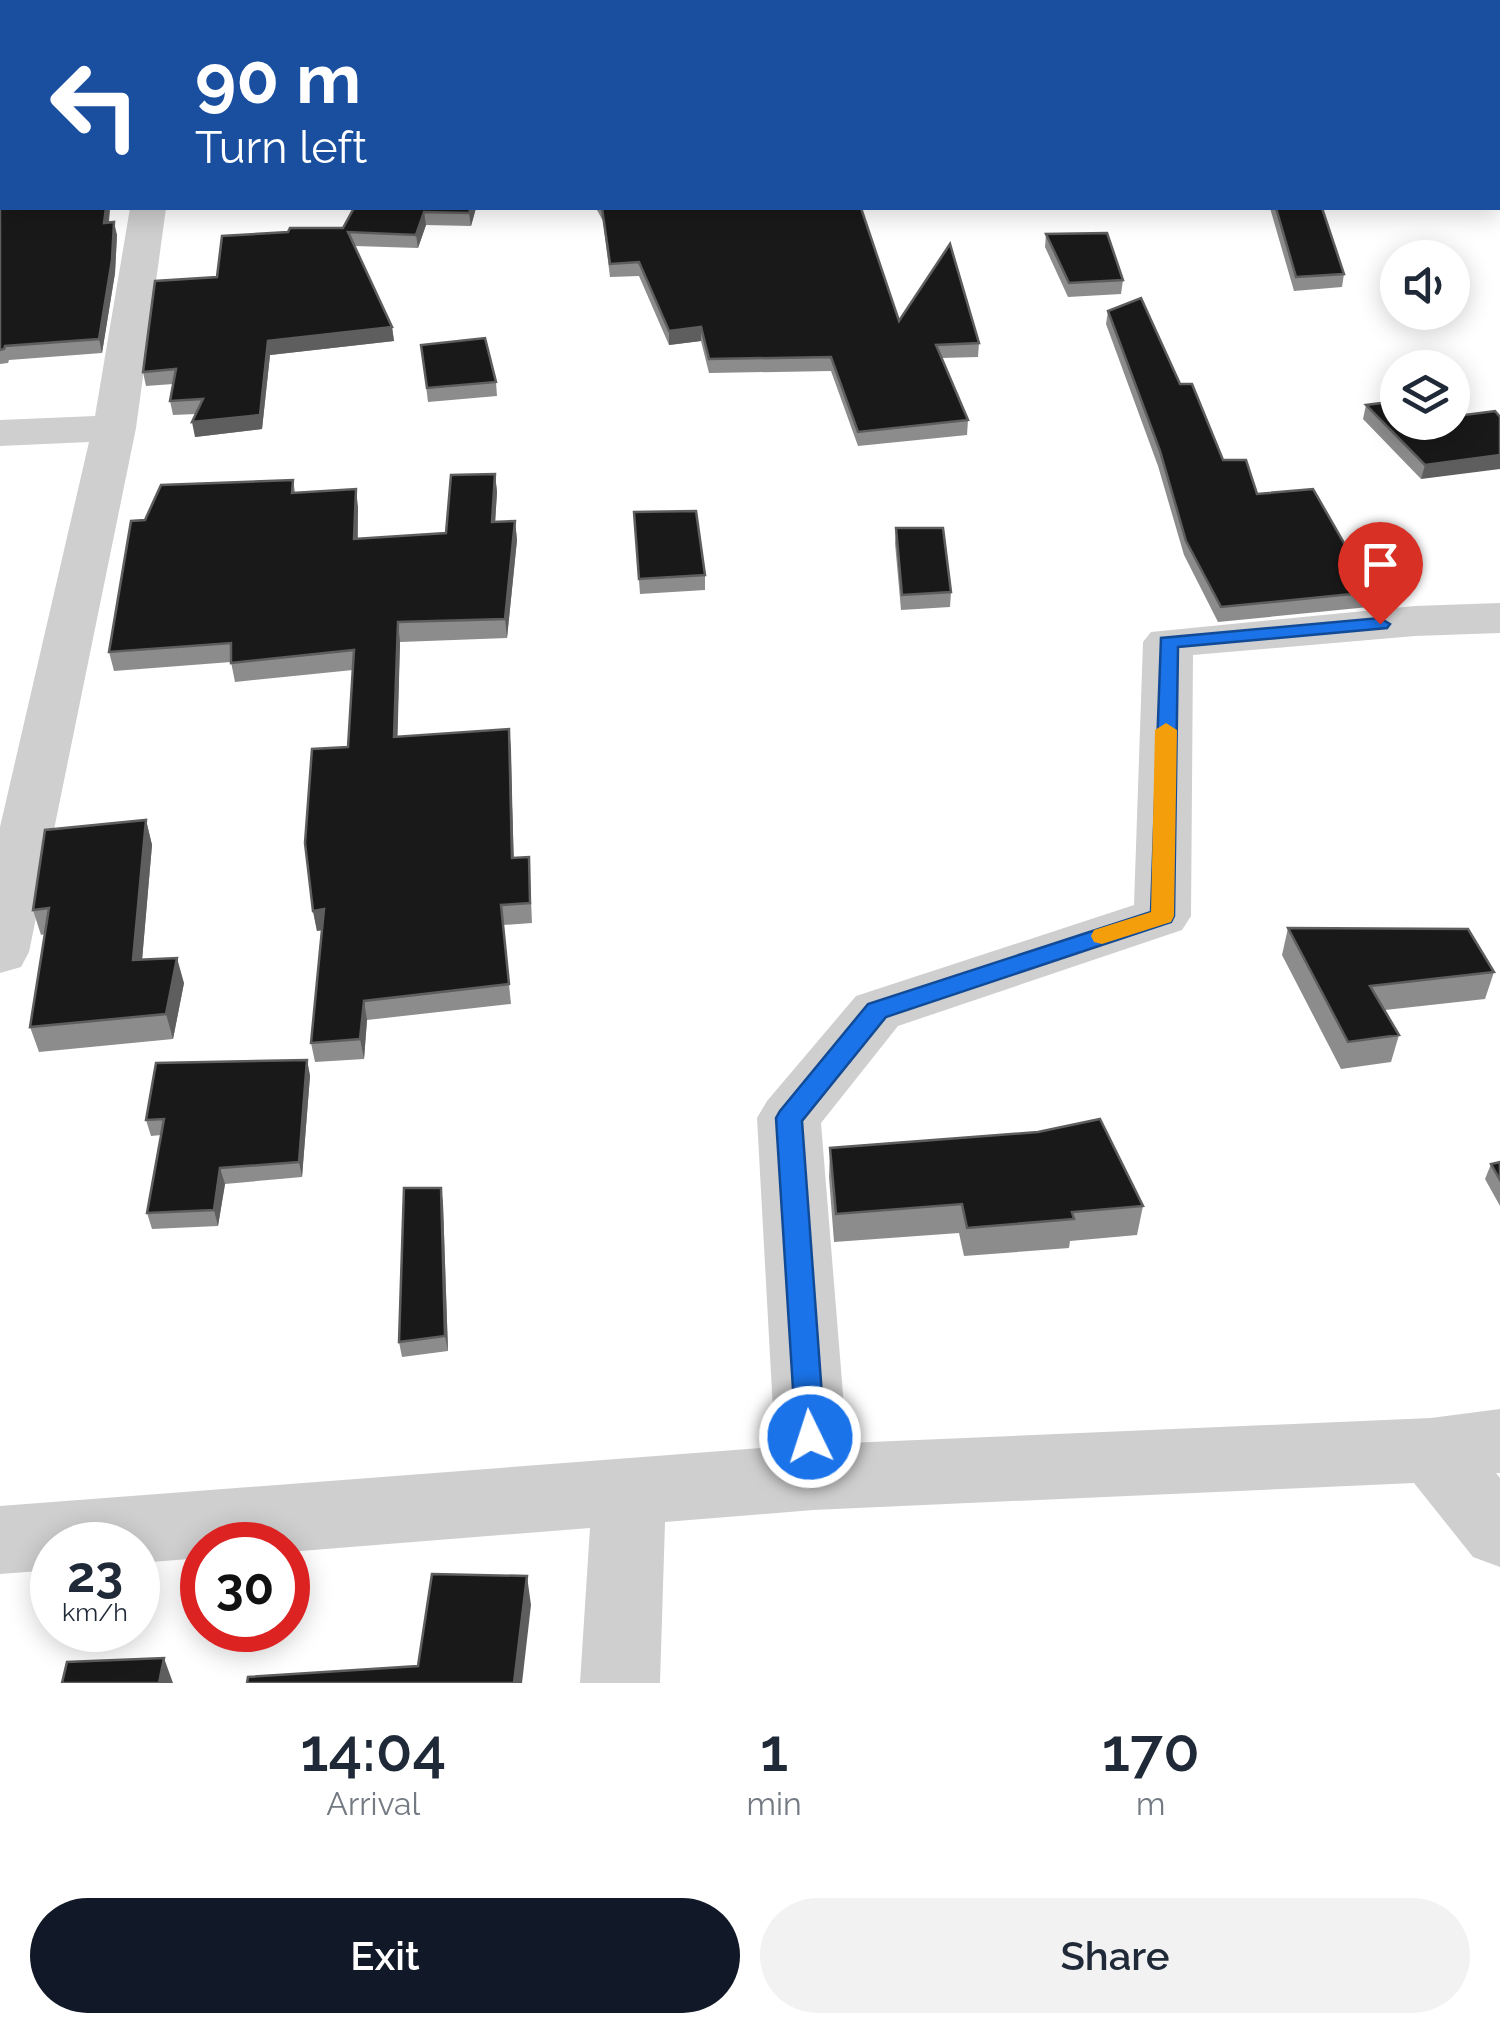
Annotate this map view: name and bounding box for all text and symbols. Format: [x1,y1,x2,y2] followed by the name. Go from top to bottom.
[195,37,361,119] text: 90 m
[30,40,160,170] icon: left
[195,121,367,174] text: Turn left
[1380,240,1470,440] map controls
[1380,240,1470,330] button: sound
[1380,350,1470,440] button: layers
[1338,522,1423,625] pin
[1353,537,1408,592] icon: arrive
[758,1385,862,1489] position arrow
[180,1522,310,1652] speed limit sign: 30
[67,1545,123,1604] text: 23
[62,1597,128,1627] text: km/h
[300,1715,446,1785] text: 14:04
[760,1715,788,1785] text: 1
[1102,1715,1200,1785] text: 170
[326,1785,420,1822] text: Arrival
[747,1785,802,1822] text: min
[1136,1785,1165,1822] text: m
[30,1898,740,2013] button: Exit
[760,1898,1470,2013] button: Share

